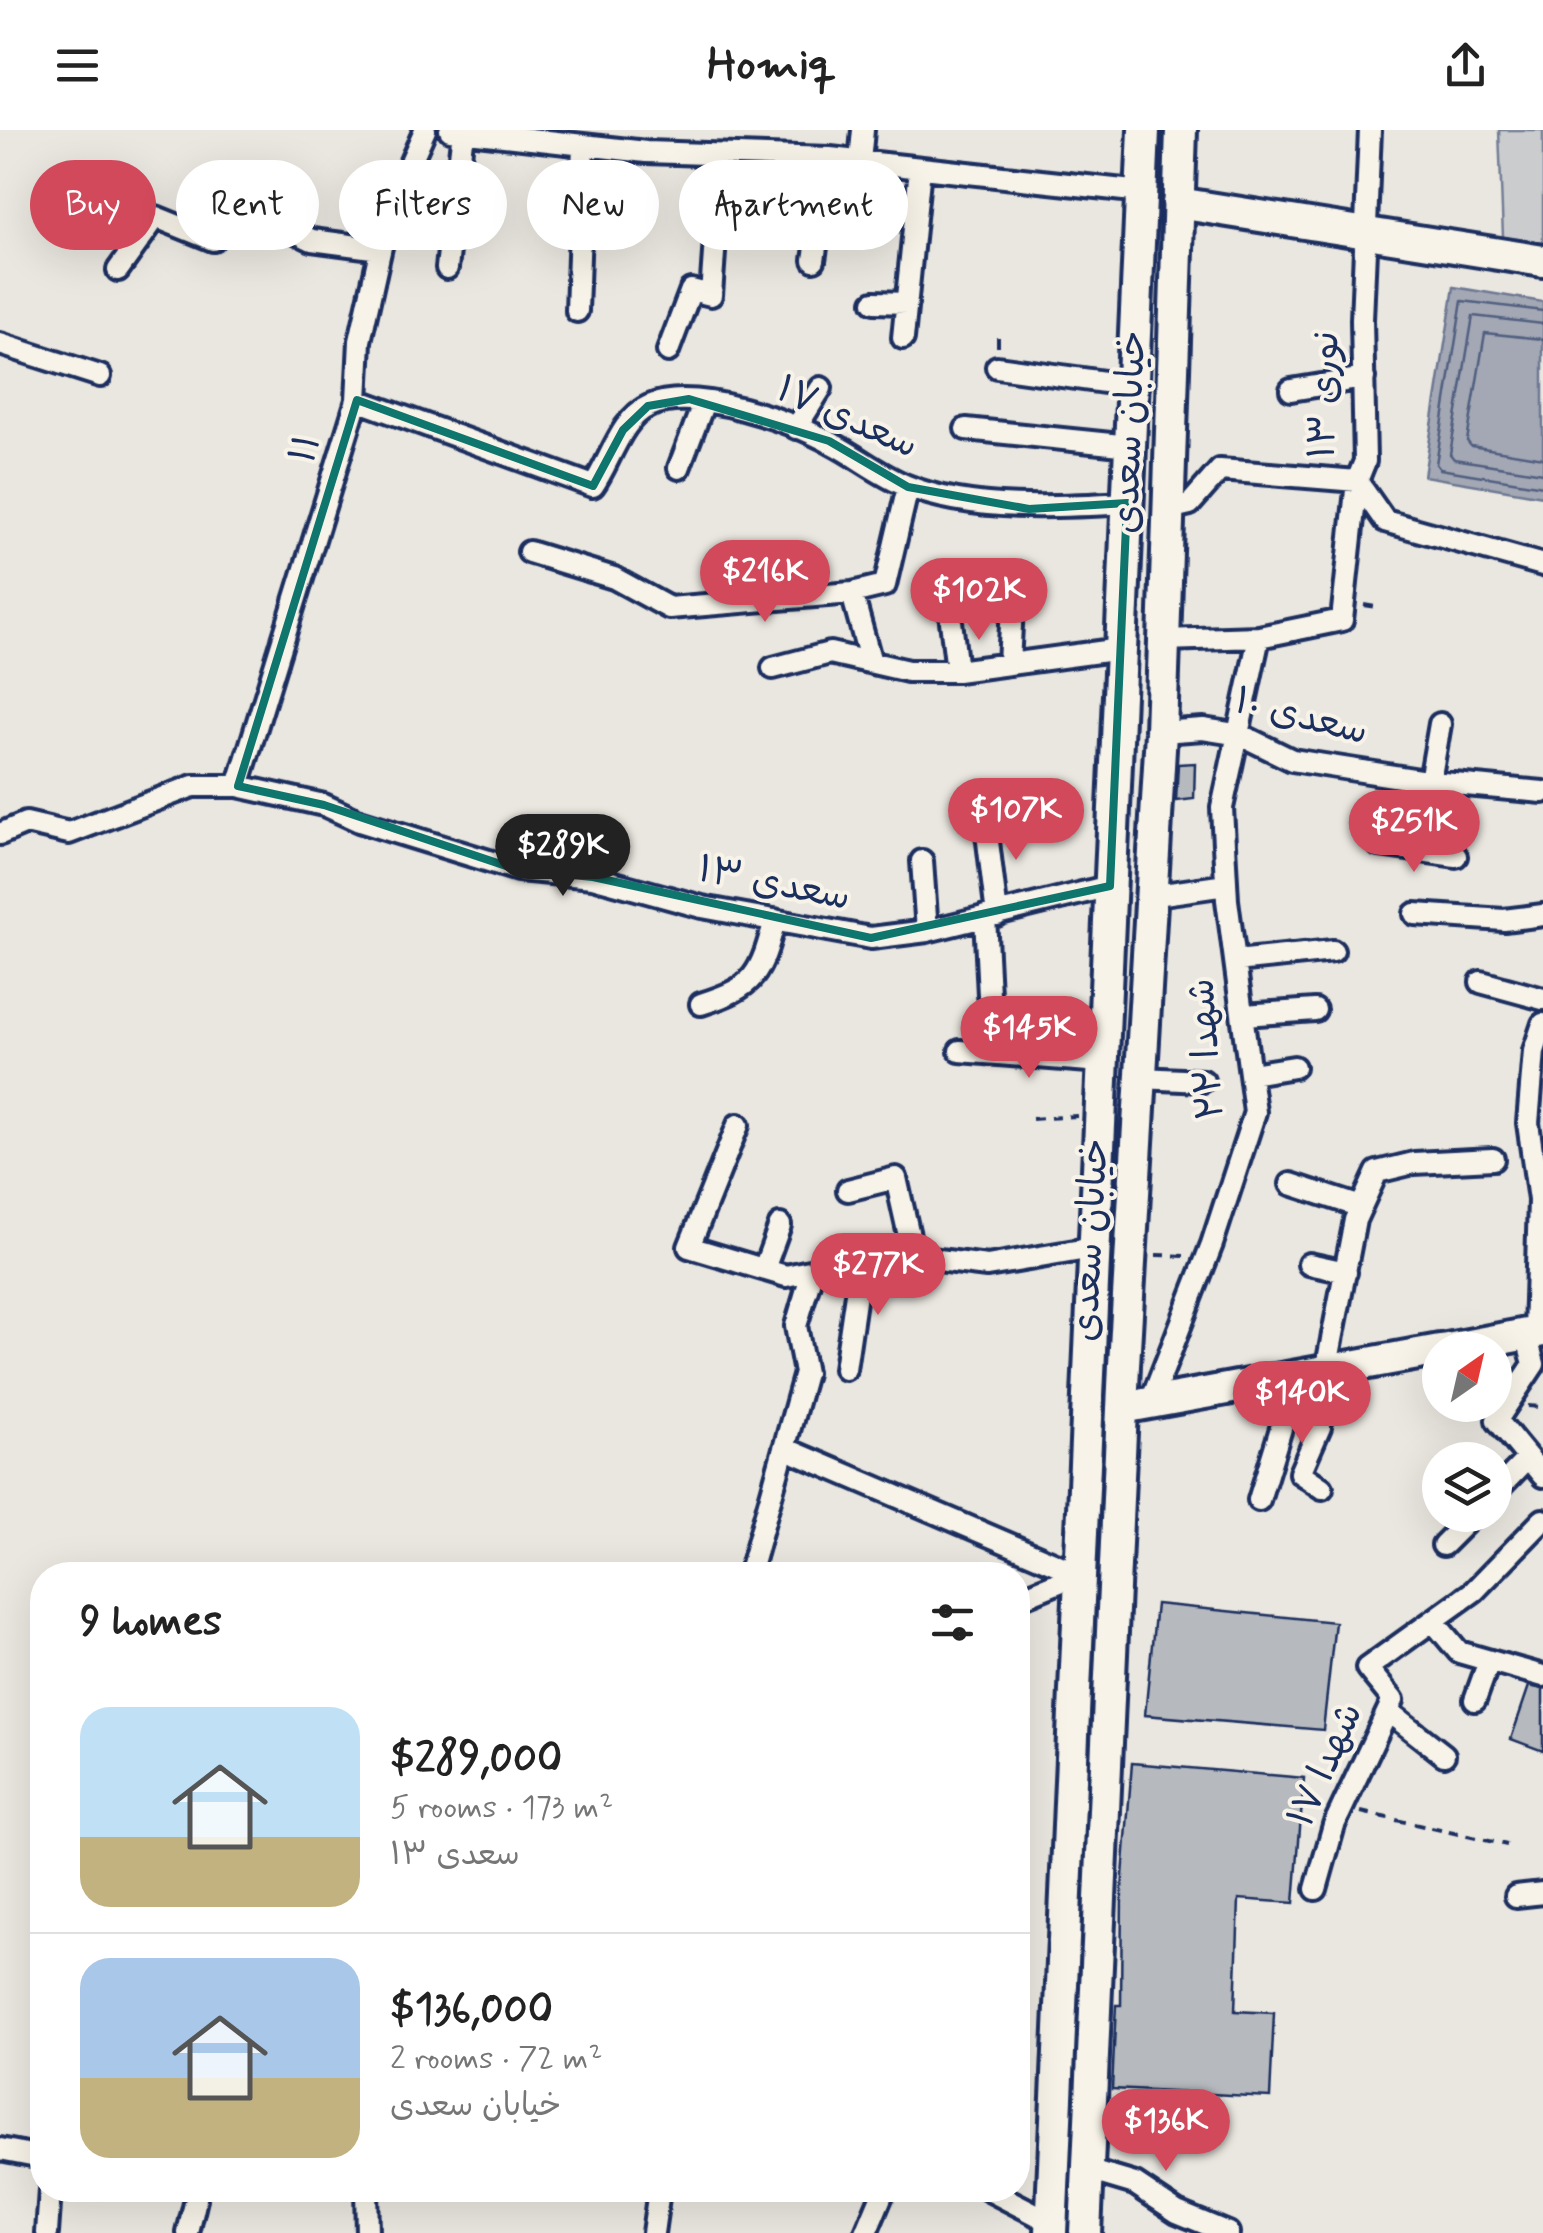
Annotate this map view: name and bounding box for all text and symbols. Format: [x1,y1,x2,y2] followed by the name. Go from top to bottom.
[707,36,836,95] text: Homiq
[50,38,105,93] icon: menu
[1438,38,1493,93] icon: share
[30,160,156,250] chip: Buy
[176,160,319,250] chip: Rent
[339,160,507,250] chip: Filters
[527,160,659,250] chip: New
[679,160,908,250] chip: Apartment
[1102,330,1158,534] street label: خیابان سعدی
[1298,330,1352,460] street label: نوری ۱۳
[769,365,925,471] street label: سعدی ۱۷
[279,429,333,469] street label: ۱۱
[695,540,835,625] pin: $216K
[722,551,808,593] text: $216K
[909,558,1049,643] pin: $102K
[932,569,1026,611] text: $102K
[1229,677,1373,757] street label: سعدی ۱۰
[946,778,1086,863] pin: $107K
[970,789,1062,831] text: $107K
[1344,790,1484,875] pin: $251K
[1371,801,1457,843] text: $251K
[493,814,633,899] pin: $289K
[517,825,609,867] text: $289K
[694,845,854,923] street label: سعدی ۱۳
[1178,977,1236,1121] street label: شهدا ۲۲
[959,996,1099,1081] pin: $145K
[983,1007,1075,1049] text: $145K
[1061,1137,1121,1343] street label: خیابان سعدی
[808,1233,948,1318] pin: $277K
[832,1244,924,1286] text: $277K
[1422,1332,1512,1422] north arrow
[1422,1332,1512,1532] map controls
[1232,1361,1372,1446] pin: $140K
[1255,1372,1349,1414] text: $140K
[1422,1442,1512,1532] button: layers
[80,1595,222,1650] text: 9 homes
[925,1595,980,1650] icon: filters
[1277,1695,1375,1835] street label: شهدا ۱۷
[390,1732,562,1787] text: $289,000
[160,1747,280,1867] icon: home
[390,1787,613,1829] text: 5 rooms · 173 m²
[390,1834,520,1876] text: سعدی ۱۳
[390,1983,553,2038] text: $136,000
[160,1998,280,2118] icon: home
[390,2038,603,2080] text: 2 rooms · 72 m²
[390,2085,561,2127] text: خیابان سعدی
[1096,2089,1236,2174] pin: $136K
[1124,2100,1208,2142] text: $136K

